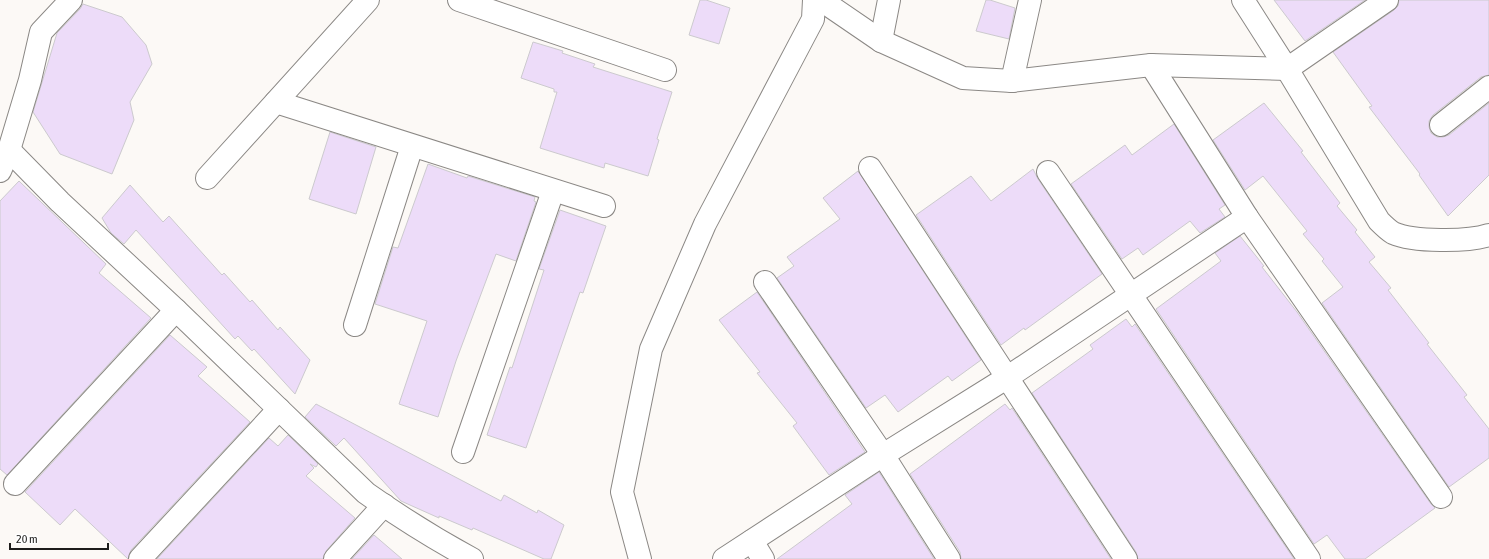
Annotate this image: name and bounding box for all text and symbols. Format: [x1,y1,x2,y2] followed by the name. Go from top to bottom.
[10,525,108,551] scale bar
[16,532,38,546] text: 20 m

